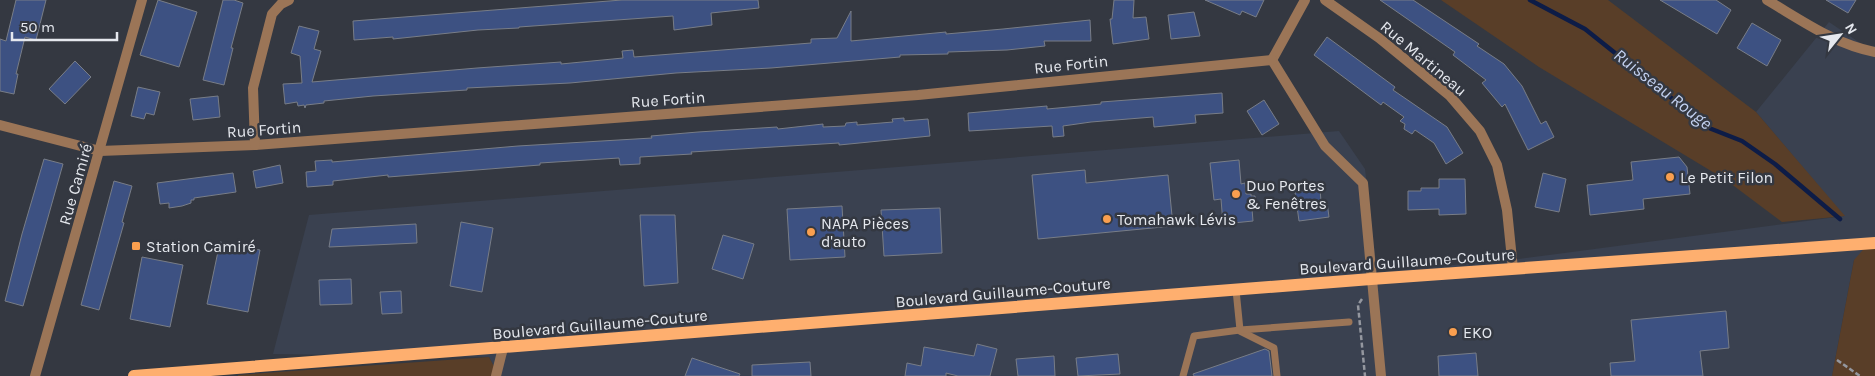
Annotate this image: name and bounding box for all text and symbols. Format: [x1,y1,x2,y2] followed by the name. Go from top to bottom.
[12,10,118,42] scale bar
[1815,10,1865,60] north arrow
[1377,17,1471,100] street label: Rue Martineau
[20,18,55,36] text: 50 m
[1841,20,1861,37] text: N
[1609,44,1717,134] water label: Ruisseau Rouge
[1033,51,1109,78] street label: Rue Fortin
[630,87,706,112] street label: Rue Fortin
[226,117,302,142] street label: Rue Fortin
[55,141,96,227] street label: Rue Camiré
[1680,168,1773,187] place label: Le Petit Filon
[1664,171,1676,183] marker: Le Petit Filon
[1246,176,1327,213] place label: Duo Portes & Fenêtres
[1230,188,1242,200] marker: Duo Portes & Fenêtres
[1117,210,1236,229] place label: Tomahawk Lévis
[1101,213,1113,225] marker: Tomahawk Lévis
[821,214,909,251] place label: NAPA Pièces d'auto
[805,226,817,238] marker: NAPA Pièces d'auto
[146,237,256,256] place label: Station Camiré
[130,240,142,252] marker: Station Camiré
[1299,244,1515,279] street label: Boulevard Guillaume-Couture
[895,274,1111,311] street label: Boulevard Guillaume-Couture
[492,306,708,343] street label: Boulevard Guillaume-Couture
[1463,323,1492,342] place label: EKO
[1447,326,1459,338] marker: EKO

